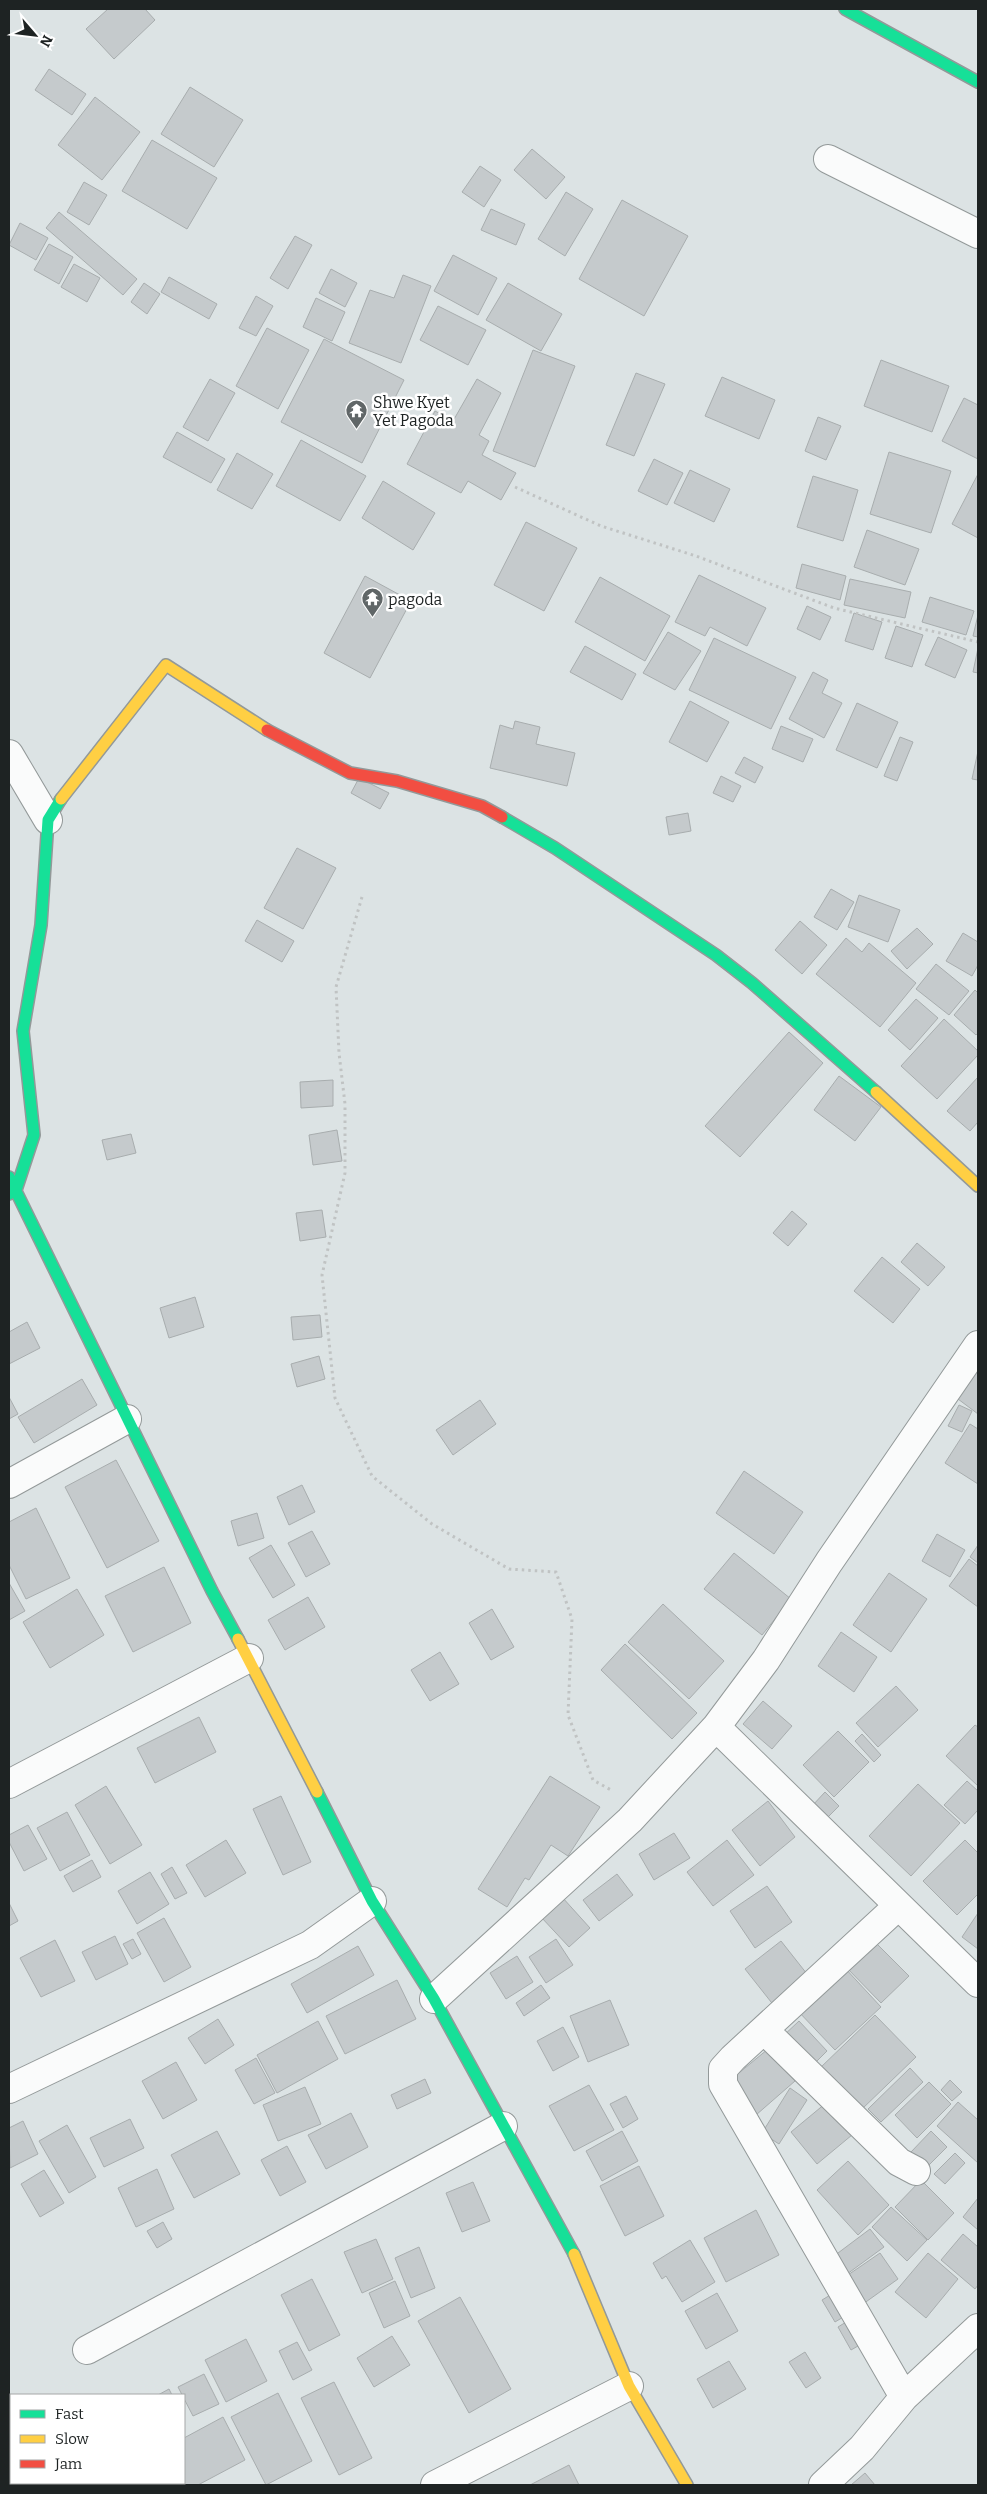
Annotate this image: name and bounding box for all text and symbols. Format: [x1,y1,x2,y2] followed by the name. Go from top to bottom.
[10,10,60,60] north arrow
[36,32,56,50] text: N
[373,393,454,430] place label: Shwe Kyet Yet Pagoda
[345,399,369,430] temple icon: Shwe Kyet Yet Pagoda
[360,587,384,618] temple icon: pagoda
[388,590,442,609] place label: pagoda
[10,2394,185,2484] legend
[55,2405,84,2423] text: Fast
[55,2430,90,2448] text: Slow
[54,2455,83,2473] text: Jam

